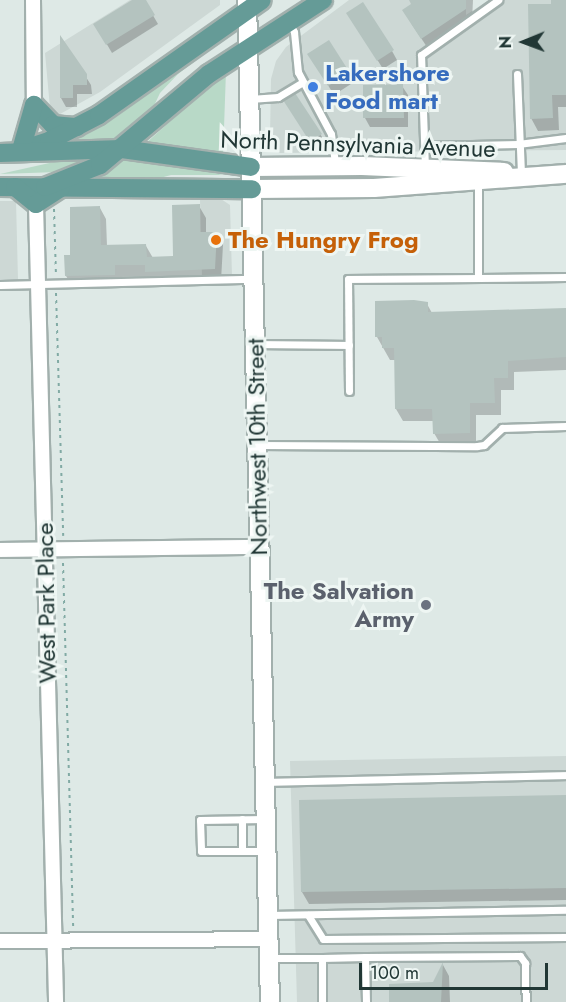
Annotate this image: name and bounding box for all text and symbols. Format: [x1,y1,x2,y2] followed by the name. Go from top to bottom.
[494,12,554,72] north arrow
[494,36,517,49] text: N
[325,59,450,115] place label: Lakershore Food mart
[306,80,320,94] marker: Lakershore Food mart
[220,125,496,163] street label: North Pennsylvania Avenue
[228,226,419,254] place label: The Hungry Frog
[209,233,223,247] marker: The Hungry Frog
[241,338,273,556] street label: Northwest 10th Street
[30,522,62,684] street label: West Park Place
[264,577,414,633] place label: The Salvation Army
[419,598,433,612] marker: The Salvation Army
[362,951,551,989] scale bar
[370,960,419,986] text: 100 m

